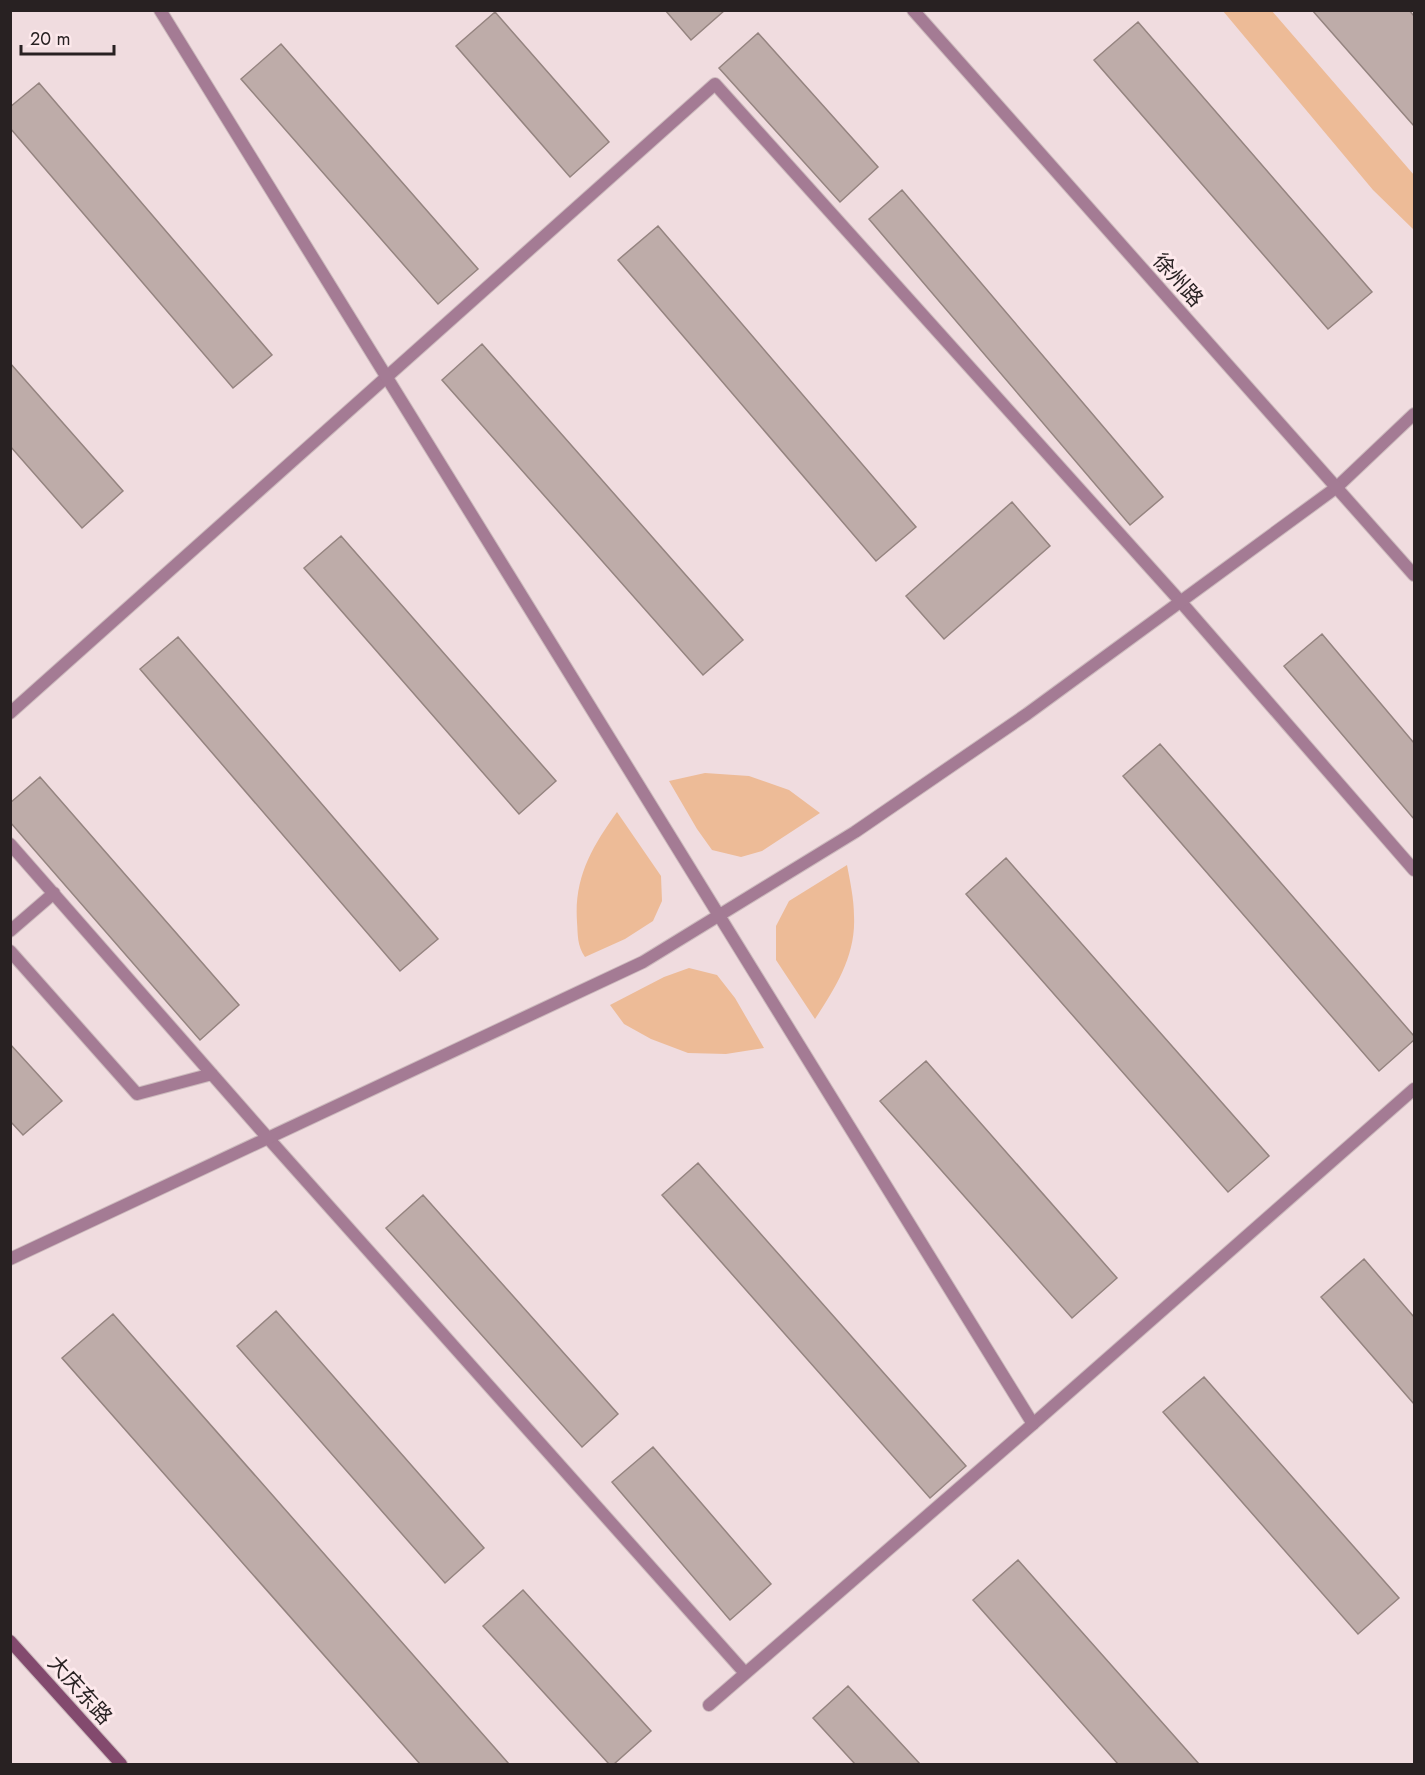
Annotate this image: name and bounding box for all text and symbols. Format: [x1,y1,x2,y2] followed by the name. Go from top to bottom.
[21,18,114,56] scale bar
[30,26,70,52] text: 20 m
[1146,247,1210,313] street label: 徐州路
[41,1649,119,1731] street label: 大庆东路

